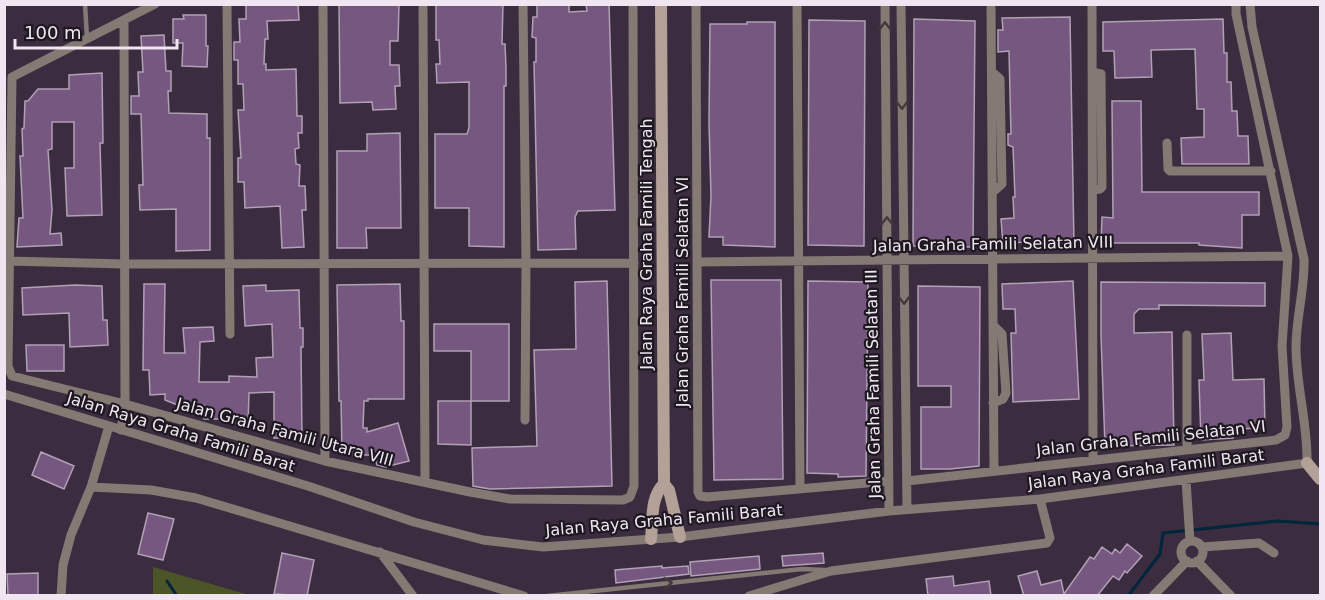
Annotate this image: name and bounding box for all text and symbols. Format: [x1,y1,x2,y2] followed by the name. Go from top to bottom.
[15,12,177,50] scale bar
[24,22,82,43] text: 100 m
[879,22,891,31] one-way arrow
[896,100,908,109] one-way arrow
[637,118,656,371] street label: Jalan Raya Graha Famili Tengah
[673,177,692,408] street label: Jalan Graha Famili Selatan VI
[881,217,893,226] one-way arrow
[872,232,1113,256] street label: Jalan Graha Famili Selatan VIII
[862,269,885,500] street label: Jalan Graha Famili Selatan III
[898,295,911,304] one-way arrow
[64,388,297,476] street label: Jalan Raya Graha Famili Barat
[174,394,396,470] street label: Jalan Graha Famili Utara VIII
[1034,417,1267,460] street label: Jalan Graha Famili Selatan VI
[1026,445,1265,493] street label: Jalan Raya Graha Famili Barat
[544,500,783,540] street label: Jalan Raya Graha Famili Barat
[663,577,672,590] one-way arrow

